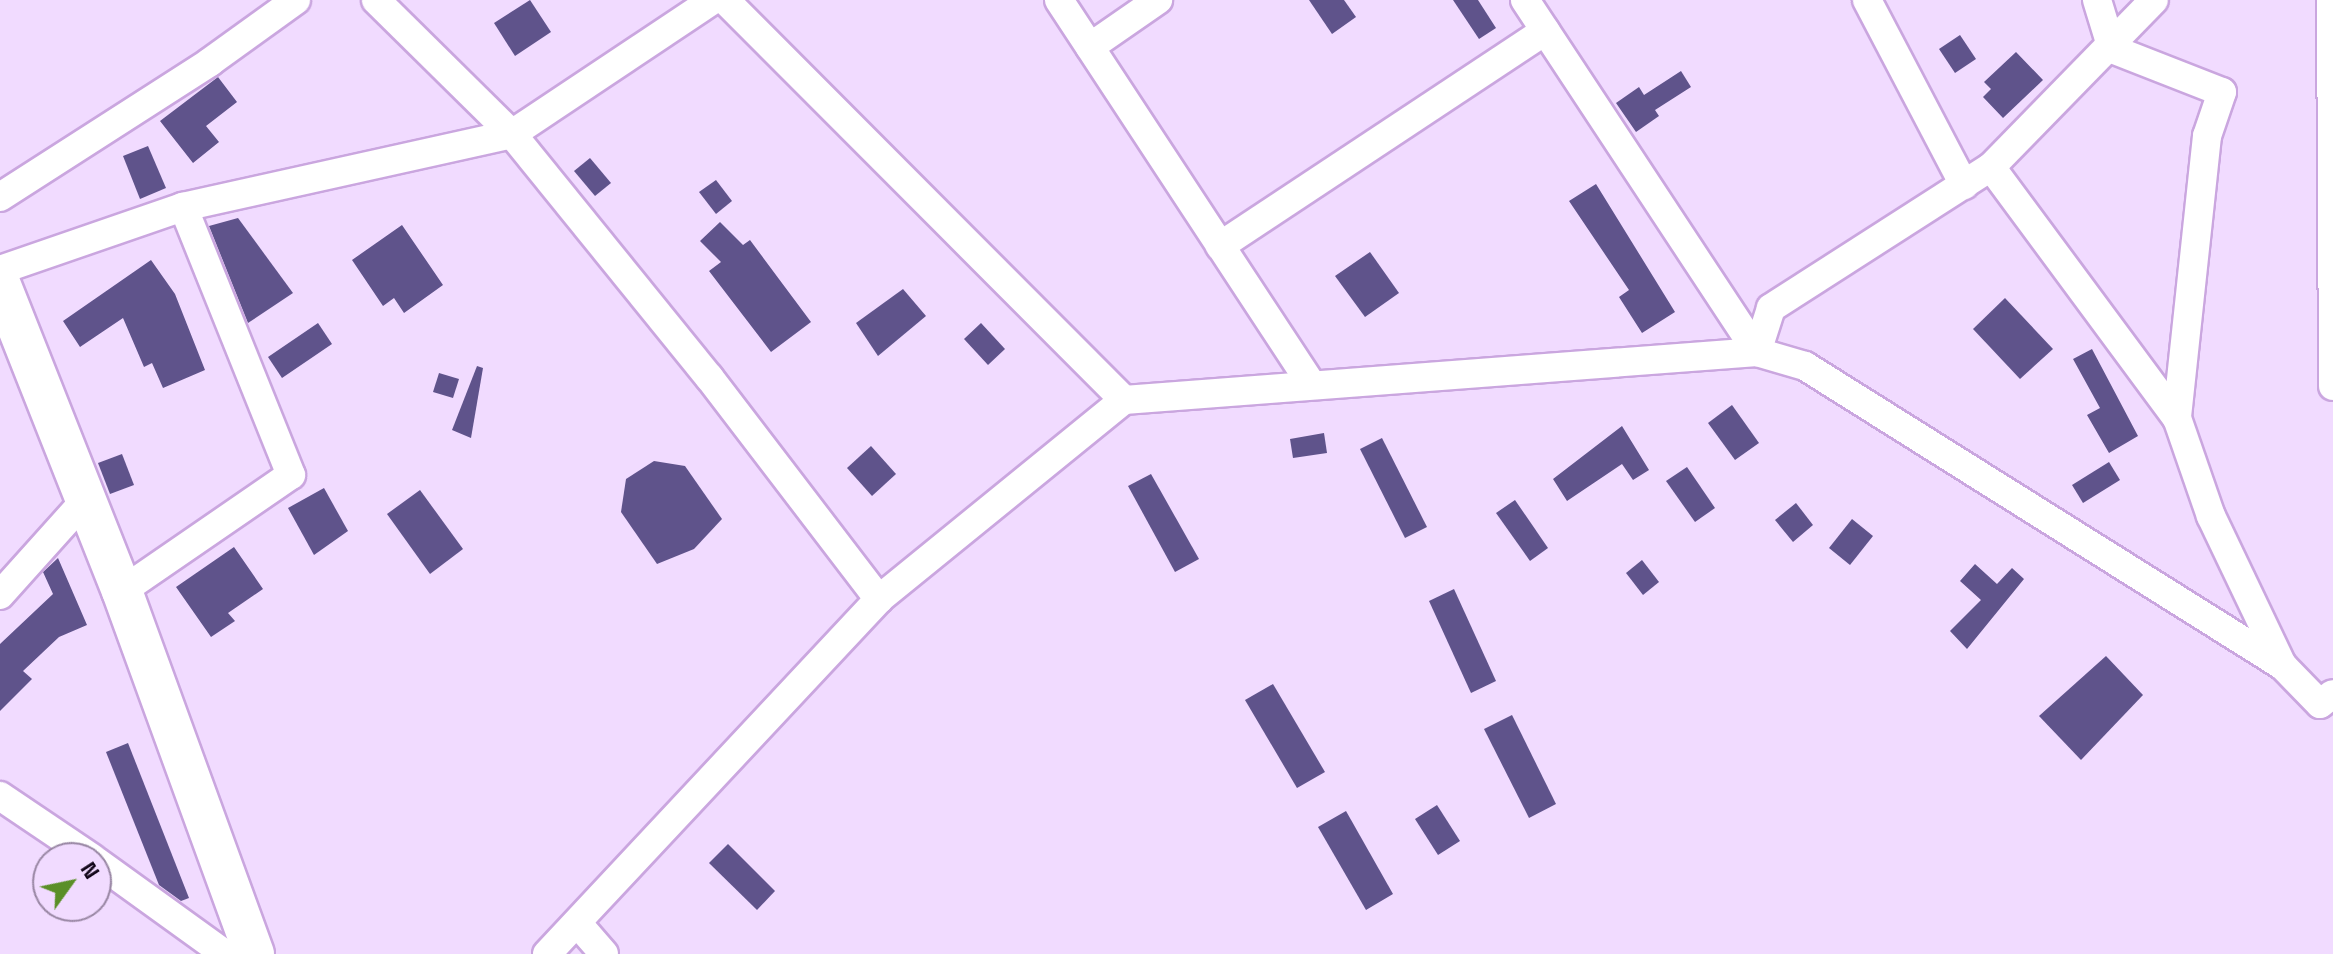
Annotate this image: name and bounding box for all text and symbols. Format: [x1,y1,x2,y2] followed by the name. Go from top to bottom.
[32,842,112,922] north arrow
[75,856,106,884] text: N

